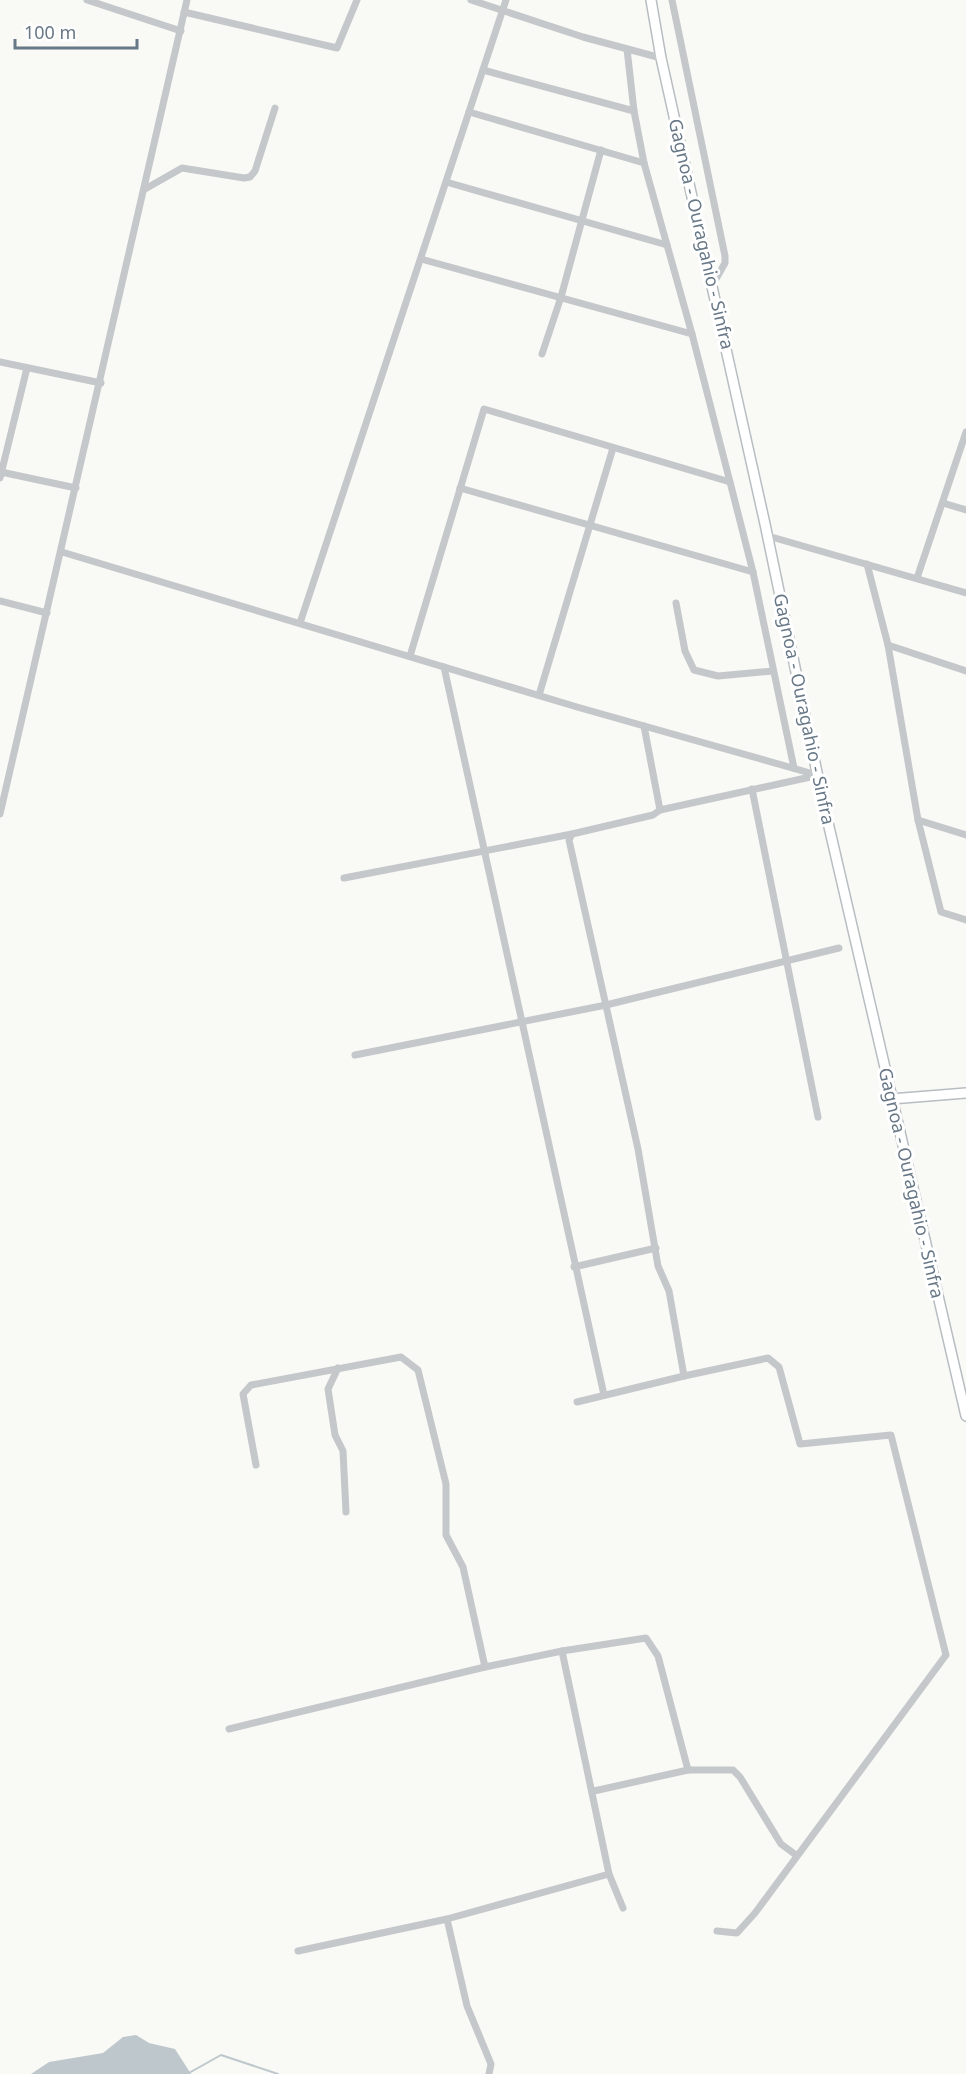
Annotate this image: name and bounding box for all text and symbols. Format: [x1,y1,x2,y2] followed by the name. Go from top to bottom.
[15,12,136,50] scale bar
[24,20,76,44] text: 100 m
[664,116,740,351] street label: Gagnoa - Ouragahio - Sinfra
[769,591,841,827] street label: Gagnoa - Ouragahio - Sinfra
[874,1065,950,1300] street label: Gagnoa - Ouragahio - Sinfra

